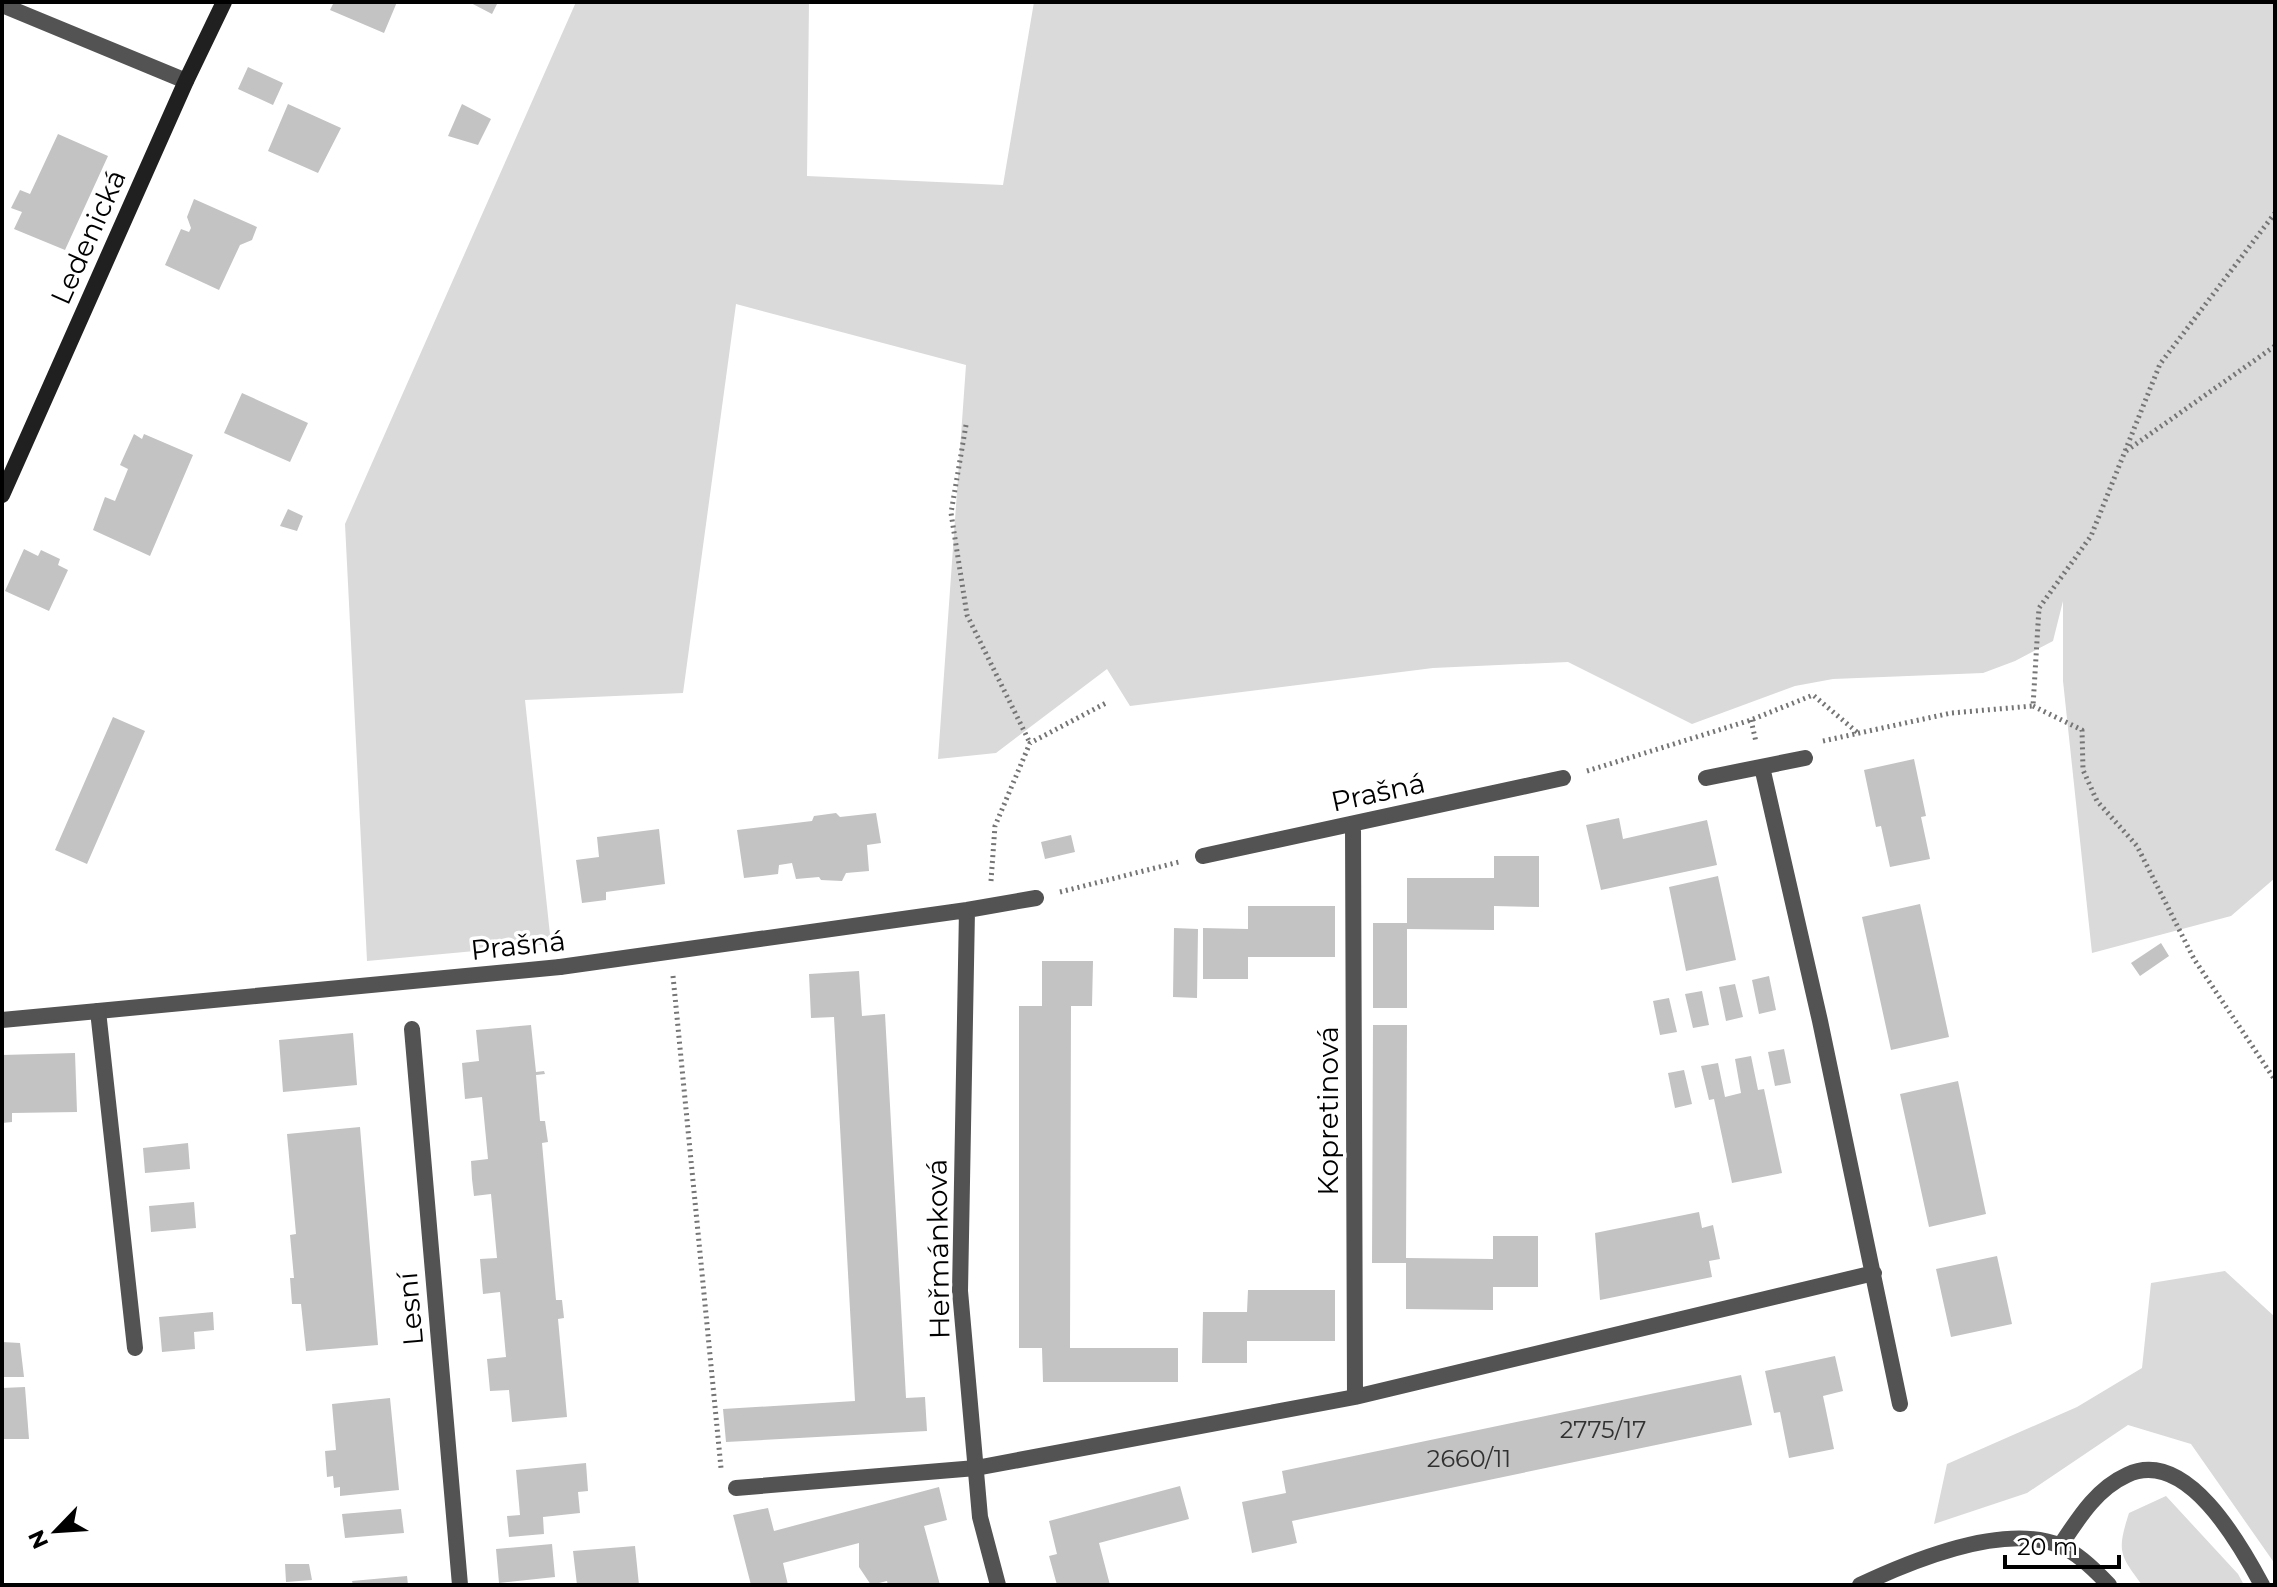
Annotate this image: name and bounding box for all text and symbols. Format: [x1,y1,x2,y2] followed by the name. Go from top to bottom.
[43,164,133,310] street label: Ledenická
[1328,765,1428,819] street label: Prašná
[469,923,567,967] street label: Prašná
[1311,1026,1345,1196] street label: Kopretinová
[919,1159,957,1339] street label: Heřmánková
[390,1270,430,1347] street label: Lesní
[1560,1415,1646,1444] house number: 2775/17
[1427,1444,1511,1473] house number: 2660/11
[16,1491,96,1571] north arrow
[2005,1519,2119,1569] scale bar
[22,1525,54,1553] text: N
[2017,1532,2078,1561] text: 20 m

